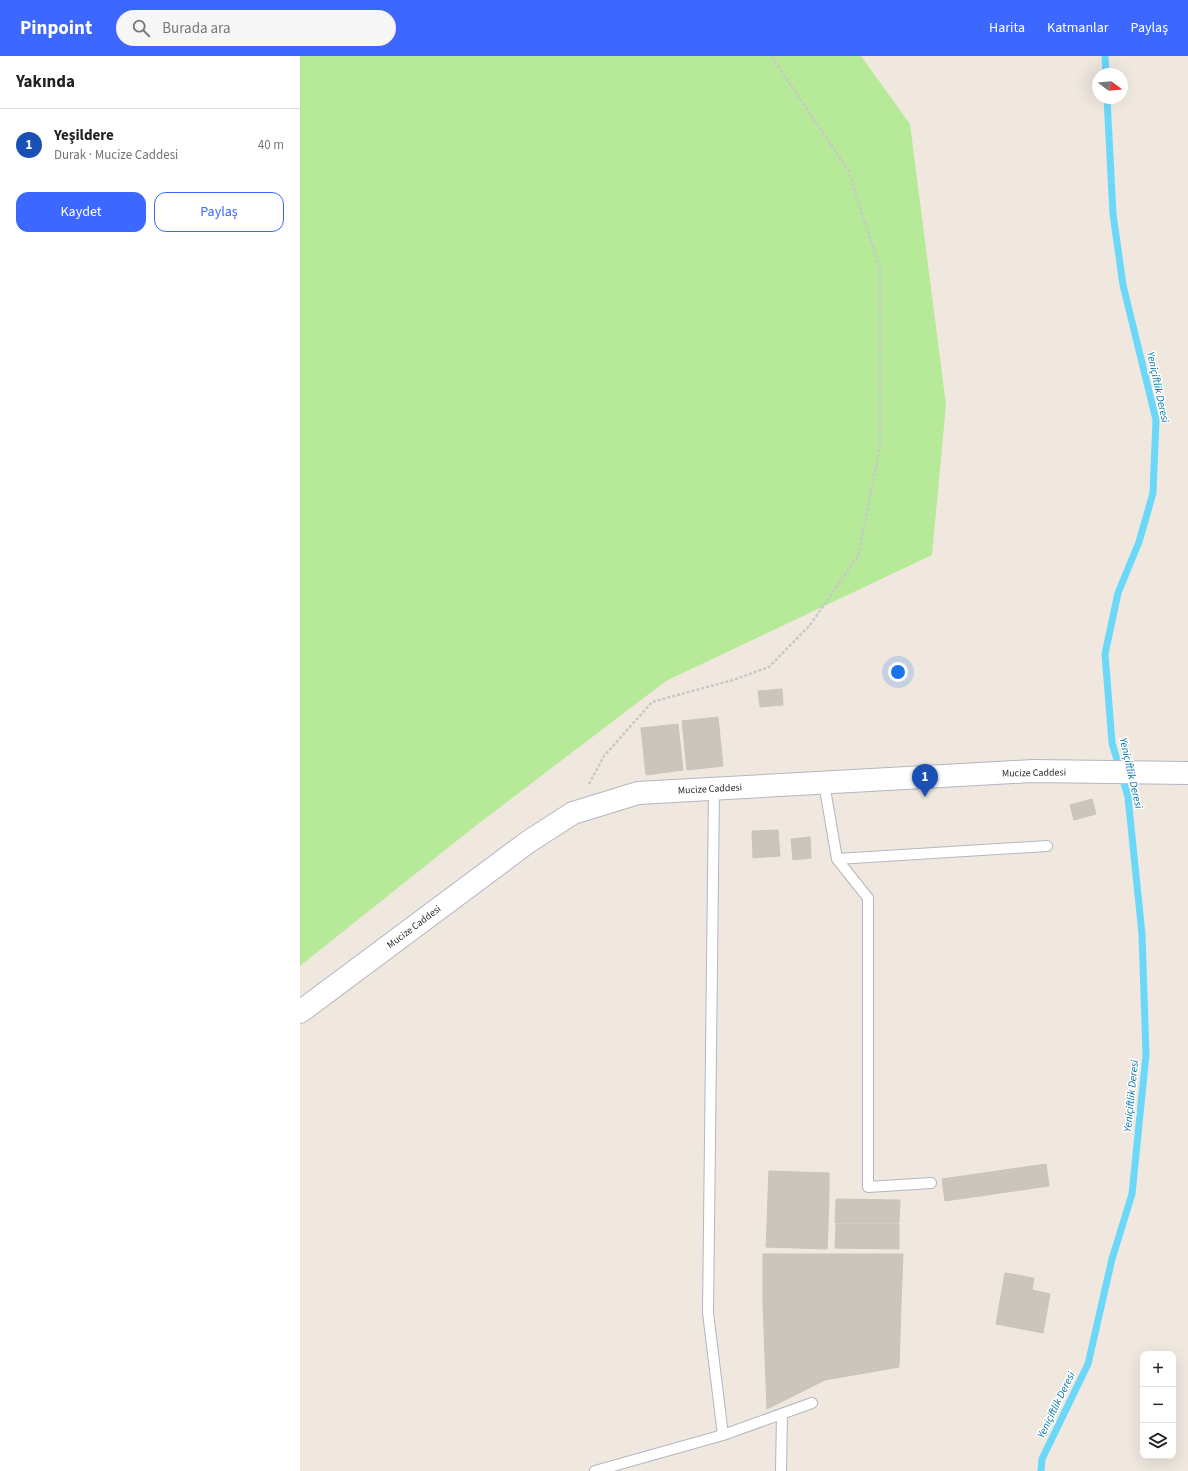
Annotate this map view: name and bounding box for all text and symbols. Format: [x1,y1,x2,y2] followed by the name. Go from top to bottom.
[116,10,396,46] search box
[20,15,92,42] text: Pinpoint
[130,17,152,39] icon: search
[162,18,231,39] text: Burada ara
[989,18,1025,38] text: Harita
[1047,18,1109,38] text: Katmanlar
[1131,18,1168,38] text: Paylaş
[1092,68,1128,104] north arrow
[16,70,75,94] text: Yakında
[54,125,114,146] text: Yeşildere
[26,136,32,154] text: 1
[258,136,284,154] text: 40 m
[54,146,178,164] text: Durak · Mucize Caddesi
[16,192,146,232] button: Kaydet
[154,192,284,232] button: Paylaş
[1143,350,1173,424] water label: Yeniçiftlik Deresi
[888,662,908,682] your location
[1116,736,1147,810] water label: Yeniçiftlik Deresi
[912,764,938,797] pin: 1
[1002,765,1066,781] street label: Mucize Caddesi
[678,780,742,798] street label: Mucize Caddesi
[384,902,444,952] street label: Mucize Caddesi
[1120,1059,1142,1133] water label: Yeniçiftlik Deresi
[1140,1351,1176,1459] map controls
[1140,1351,1176,1387] button: +
[1033,1369,1079,1441] water label: Yeniçiftlik Deresi
[1140,1387,1176,1423] button: −
[1140,1423,1176,1459] button: layers

